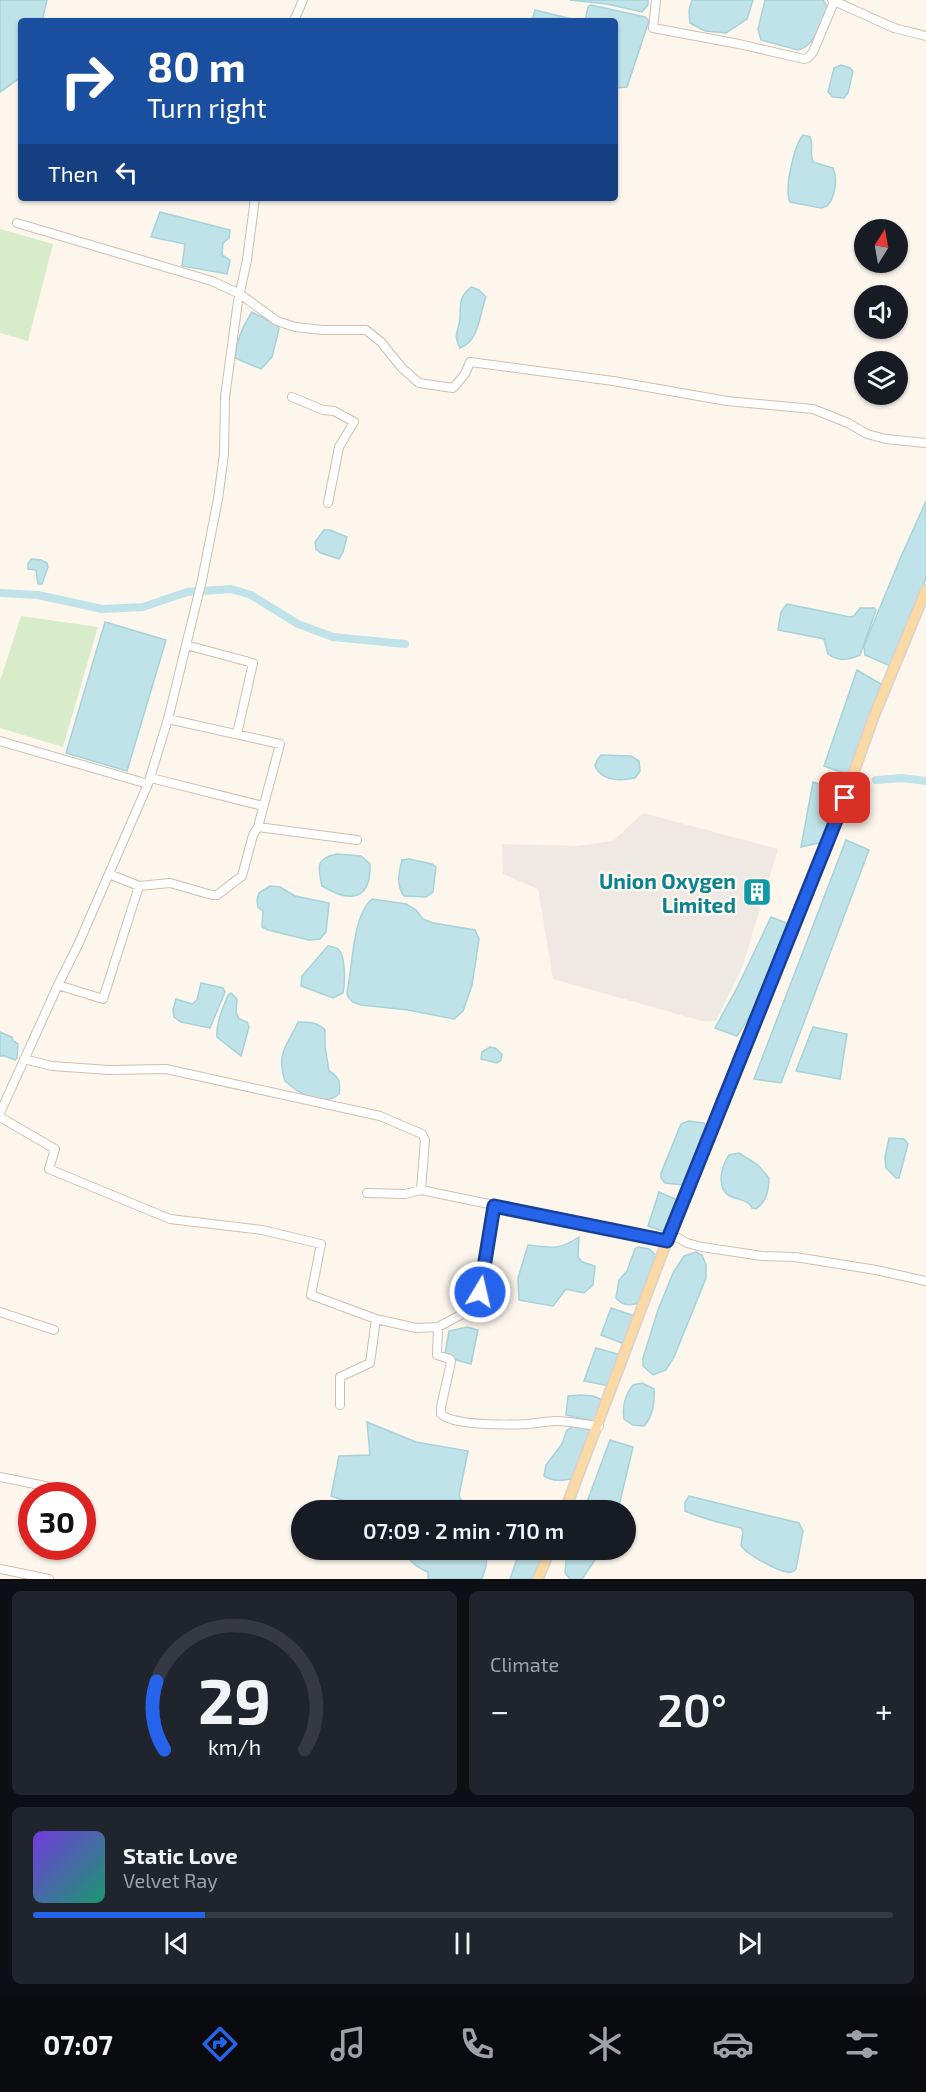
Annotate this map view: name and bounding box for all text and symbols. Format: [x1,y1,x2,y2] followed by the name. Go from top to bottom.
[147,40,246,90] text: 80 m
[48,42,126,120] icon: right
[147,91,267,123] text: Turn right
[110,156,143,189] icon: left
[48,160,98,186] text: Then
[854,219,908,273] north arrow
[854,219,908,405] map controls
[854,285,908,339] button: sound
[854,351,908,405] button: layers
[819,772,870,823] pin
[828,781,861,814] icon: arrive
[599,868,736,917] place label: Union Oxygen Limited
[741,876,773,908] building icon: Union Oxygen Limited
[448,1260,512,1324] position arrow
[18,1482,96,1560] speed limit sign: 30
[363,1517,564,1543] text: 07:09 · 2 min · 710 m
[490,1652,559,1676] text: Climate
[198,1662,271,1737] text: 29
[657,1682,727,1736] text: 20°
[490,1690,509,1730] text: −
[875,1690,893,1730] text: +
[208,1734,261,1759] text: km/h
[123,1842,238,1868] text: Static Love
[123,1868,218,1892] text: Velvet Ray
[160,1927,193,1960] icon: previous
[446,1927,479,1960] icon: pause
[733,1927,766,1960] icon: next
[199,2023,241,2065] icon: directions
[327,2023,369,2065] icon: music
[456,2023,498,2065] icon: phone
[584,2023,626,2065] icon: climate
[712,2023,754,2065] icon: car
[841,2023,883,2065] icon: filters
[43,2028,113,2060] text: 07:07

